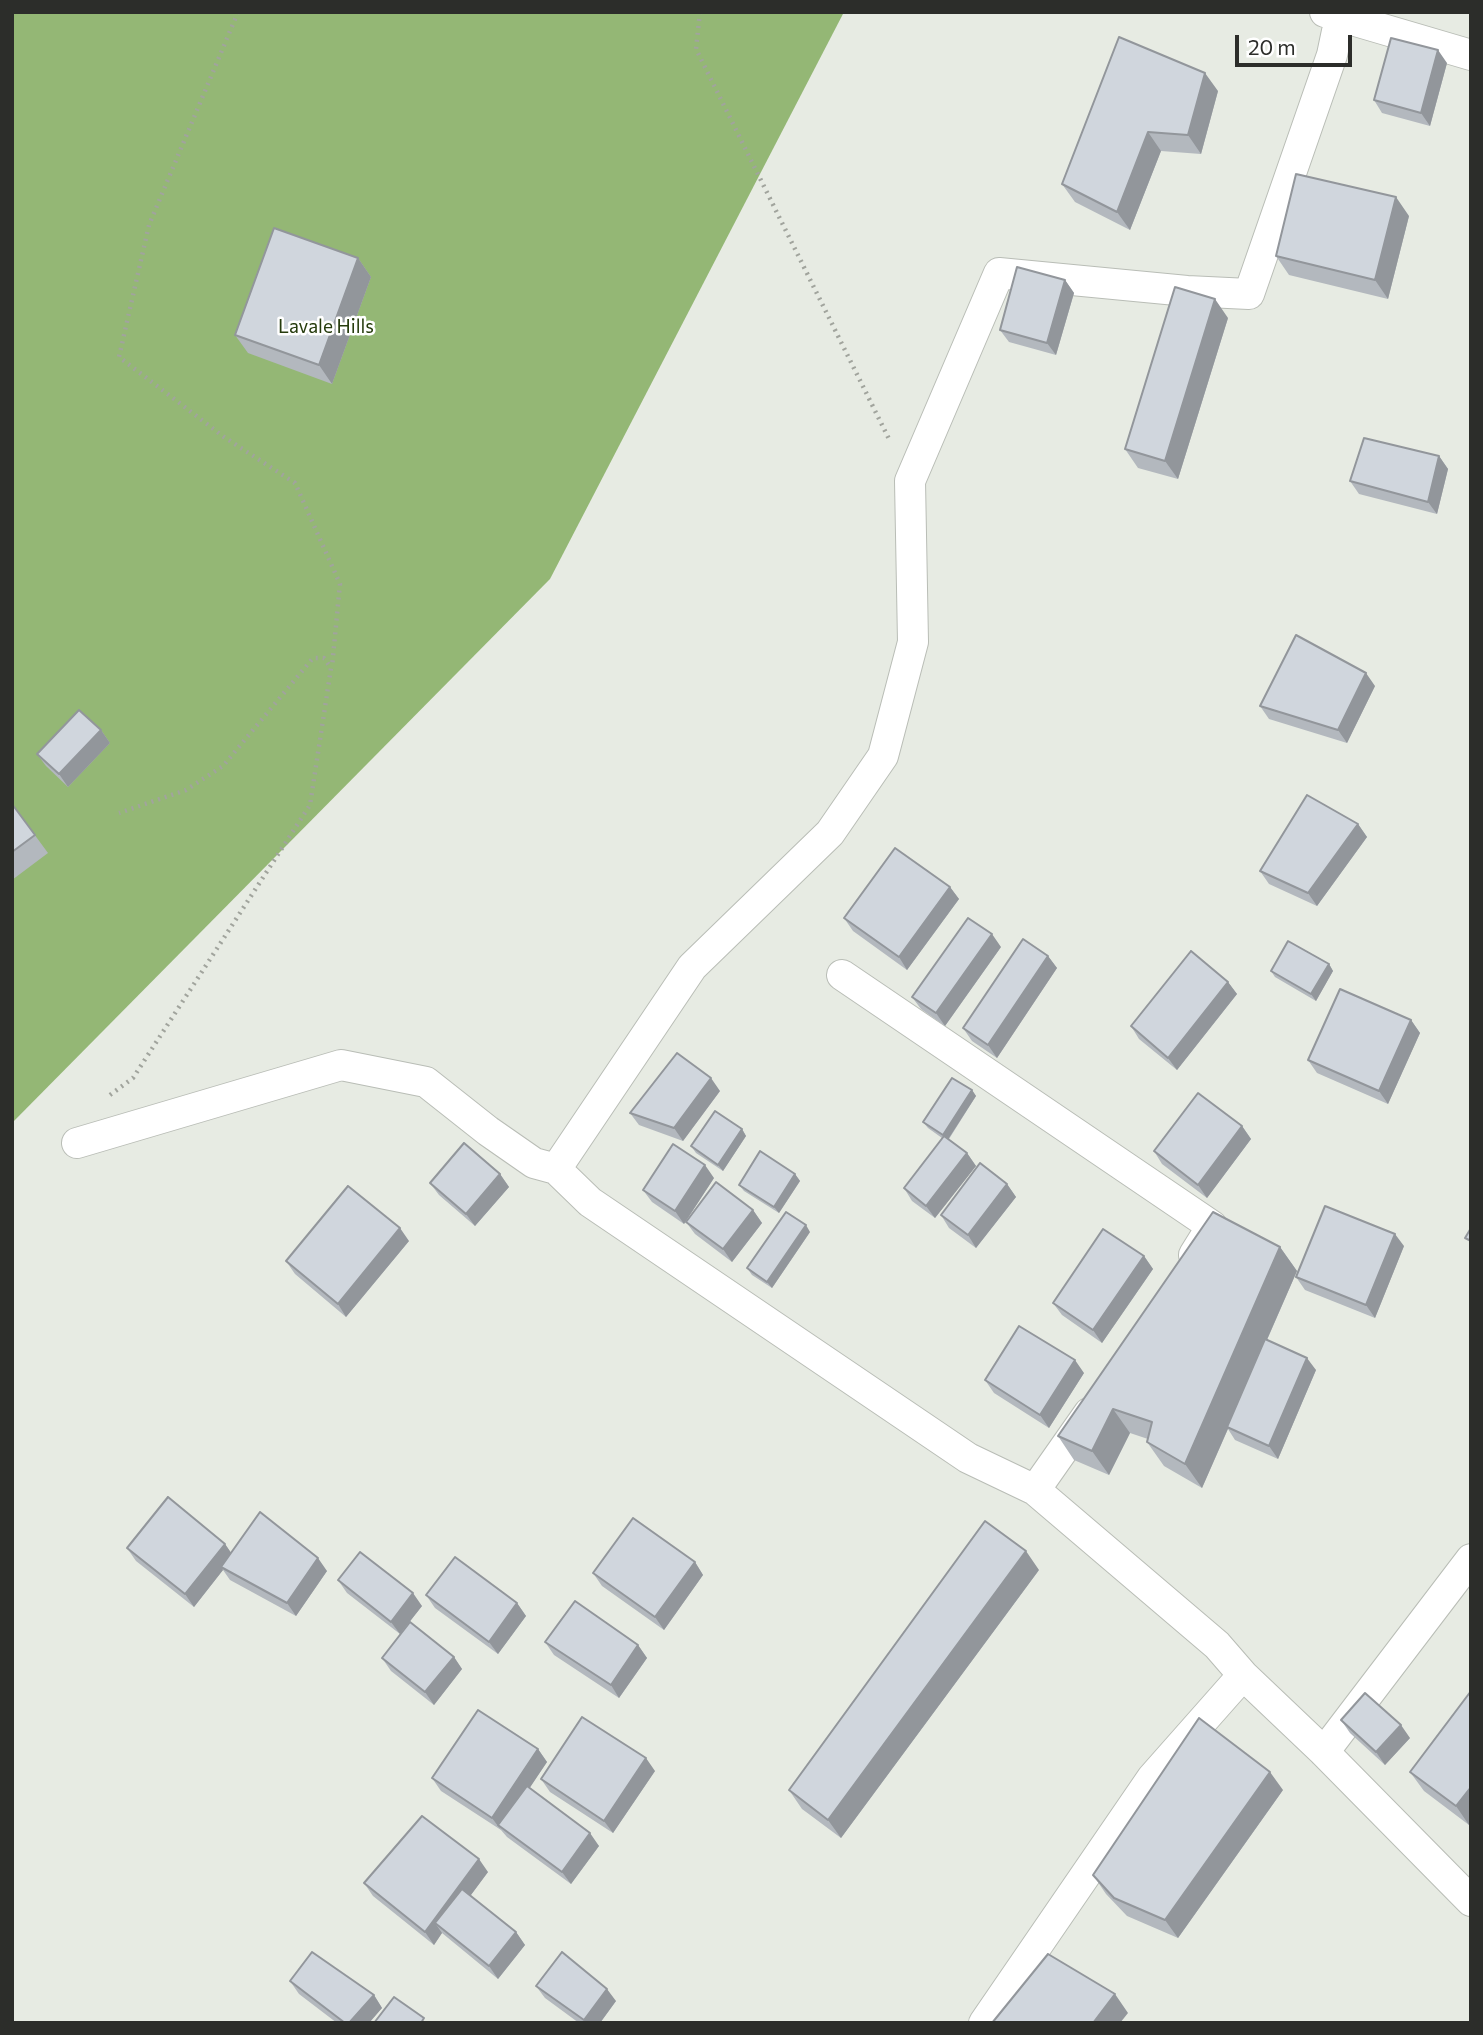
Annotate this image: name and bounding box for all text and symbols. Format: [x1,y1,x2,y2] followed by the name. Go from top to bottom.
[1238,21,1355,65] scale bar
[1248,34,1296,59] text: 20 m
[278,316,374,338] park label: Lavale Hills

